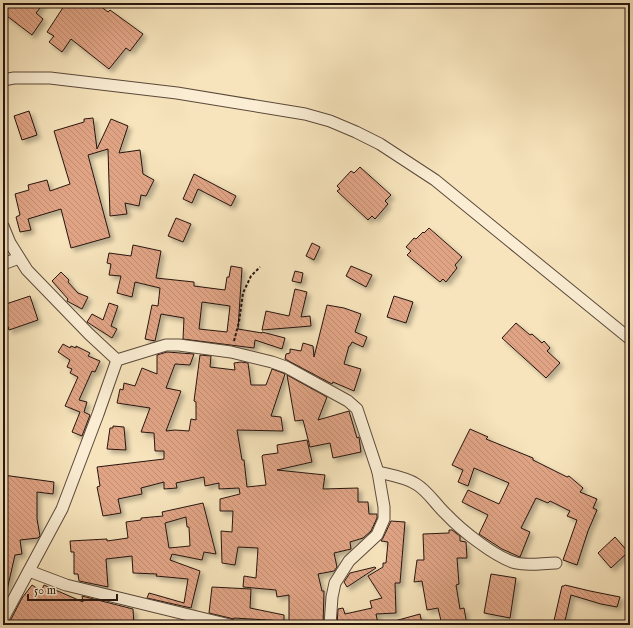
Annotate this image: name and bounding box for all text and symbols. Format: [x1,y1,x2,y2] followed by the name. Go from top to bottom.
[28,576,117,602] scale bar
[34,583,56,598] text: 50 m

